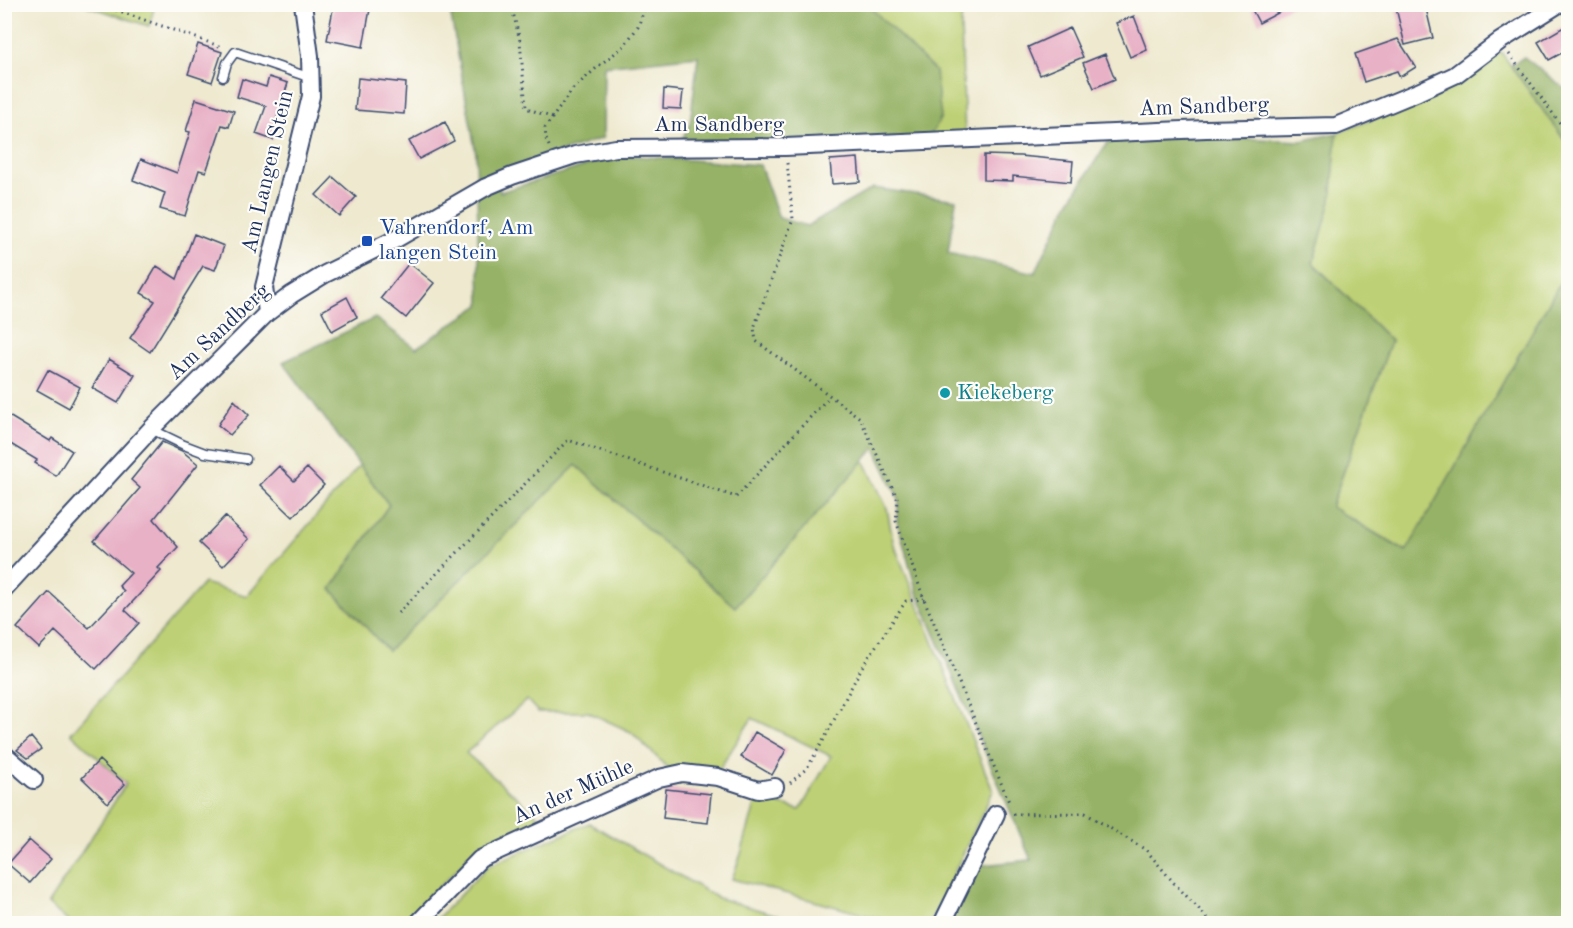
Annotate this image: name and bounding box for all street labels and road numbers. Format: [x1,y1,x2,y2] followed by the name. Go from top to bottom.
[238,88,298,256] street label: Am Langen Stein
[1138,94,1270,120] street label: Am Sandberg
[654,114,784,136] street label: Am Sandberg
[164,279,274,385] street label: Am Sandberg
[509,756,637,828] street label: An der Mühle

